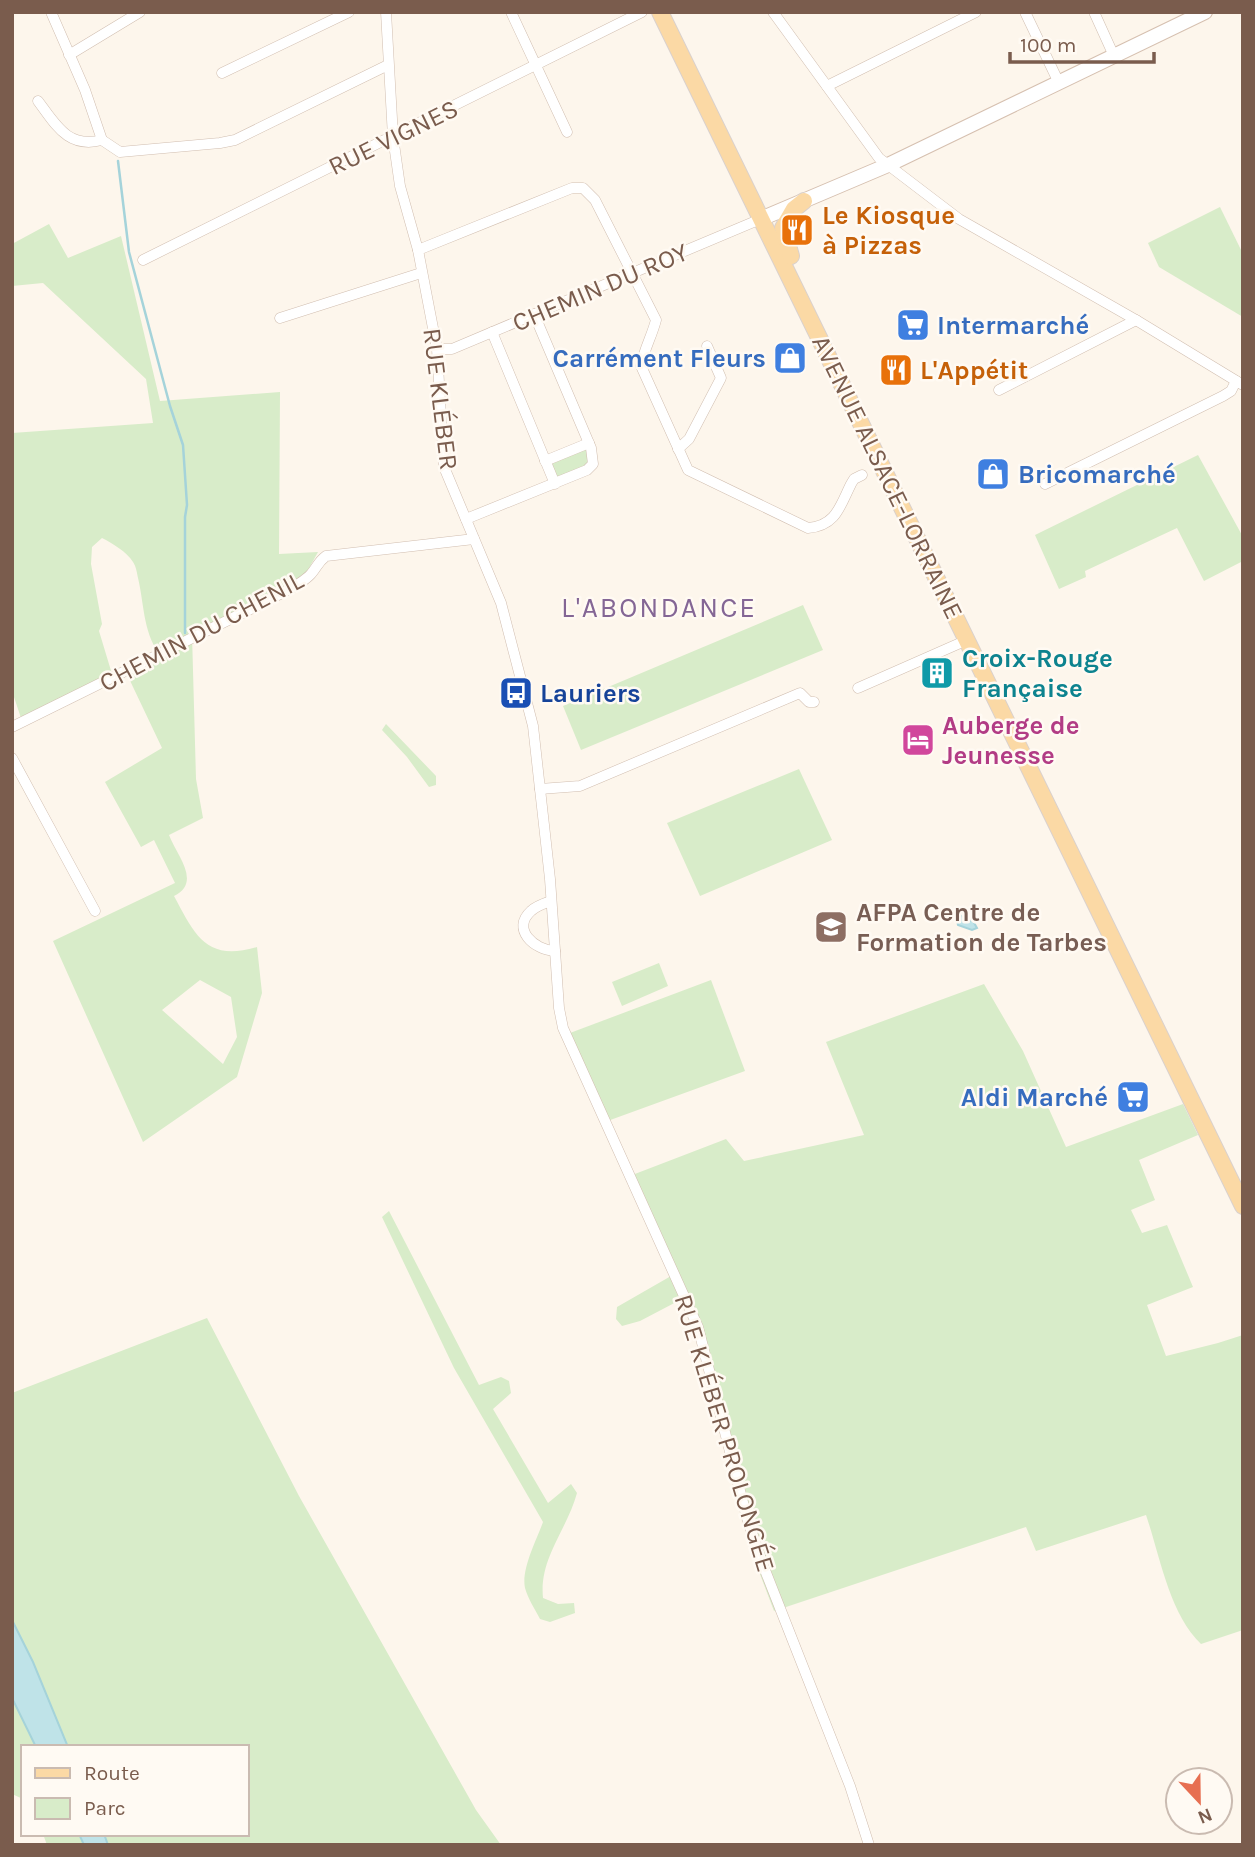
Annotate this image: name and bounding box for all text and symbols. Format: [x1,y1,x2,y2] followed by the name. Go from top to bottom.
[1010,21,1154,65] scale bar
[1020,33,1077,57] text: 100 m
[323,93,463,182] street label: RUE VIGNES
[822,200,955,261] place label: Le Kiosque à Pizzas
[778,211,816,249] restaurant icon: Le Kiosque à Pizzas
[508,236,693,338] street label: CHEMIN DU ROY
[894,306,932,344] supermarket icon: Intermarché
[937,310,1089,341] place label: Intermarché
[416,326,466,472] street label: RUE KLÉBER
[805,330,970,624] street label: AVENUE ALSACE-LORRAINE
[771,339,809,377] shop icon: Carrément Fleurs
[553,343,766,374] place label: Carrément Fleurs
[877,351,915,389] restaurant icon: L'Appétit
[920,355,1028,386] place label: L'Appétit
[974,455,1012,493] shop icon: Bricomarché
[1018,459,1176,490] place label: Bricomarché
[94,565,309,698] street label: CHEMIN DU CHENIL
[561,591,757,624] district label: L'ABONDANCE
[962,643,1113,704] place label: Croix-Rouge Française
[918,654,956,692] building icon: Croix-Rouge Française
[497,674,535,712] bus stop icon: Lauriers
[540,678,641,709] place label: Lauriers
[942,710,1080,771] place label: Auberge de Jeunesse
[899,721,937,759] hotel icon: Auberge de Jeunesse
[856,897,1107,958] place label: AFPA Centre de Formation de Tarbes
[812,908,850,946] school or university icon: AFPA Centre de Formation de Tarbes
[1114,1078,1152,1116] supermarket icon: Aldi Marché
[961,1082,1108,1113] place label: Aldi Marché
[667,1290,783,1576] street label: RUE KLÉBER PROLONGÉE
[21,1745,248,1836] legend
[84,1761,140,1785] text: Route
[1164,1766,1234,1836] north arrow
[84,1796,126,1820] text: Parc
[1195,1803,1215,1829] text: N

